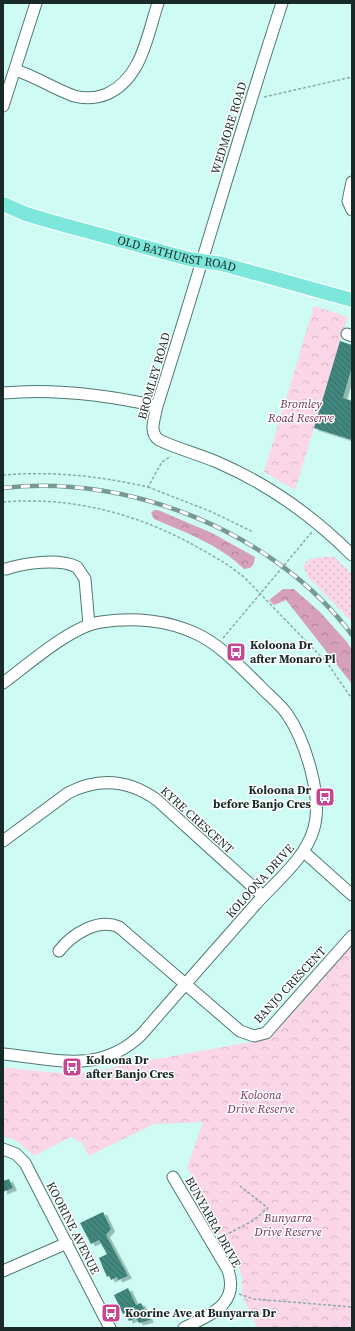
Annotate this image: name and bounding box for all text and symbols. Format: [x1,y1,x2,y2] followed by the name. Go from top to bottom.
[207,80,251,176] street label: WEDMORE ROAD
[115,232,238,276] street label: OLD BATHURST ROAD
[134,331,174,421] street label: BROMLEY ROAD
[267,396,334,426] park label: Bromley Road Reserve
[250,637,336,667] place label: Koloona Dr after Monaro Pl
[225,641,247,663] bus stop icon: Koloona Dr after Monaro Pl
[213,782,312,812] place label: Koloona Dr before Banjo Cres
[157,783,237,858] street label: KYRE CRESCENT
[314,786,336,808] bus stop icon: Koloona Dr before Banjo Cres
[222,841,298,921] street label: KOLOONA DRIVE
[250,943,330,1027] street label: BANJO CRESCENT
[86,1052,175,1082] place label: Koloona Dr after Banjo Cres
[61,1056,83,1078] bus stop icon: Koloona Dr after Banjo Cres
[226,1087,295,1117] park label: Koloona Drive Reserve
[181,1174,245,1270] street label: BUNYARRA DRIVE
[43,1179,103,1277] street label: KOORINE AVENUE
[253,1210,322,1240] park label: Bunyarra Drive Reserve
[100,1302,122,1324] bus stop icon: Koorine Ave at Bunyarra Dr
[125,1305,276,1321] place label: Koorine Ave at Bunyarra Dr

